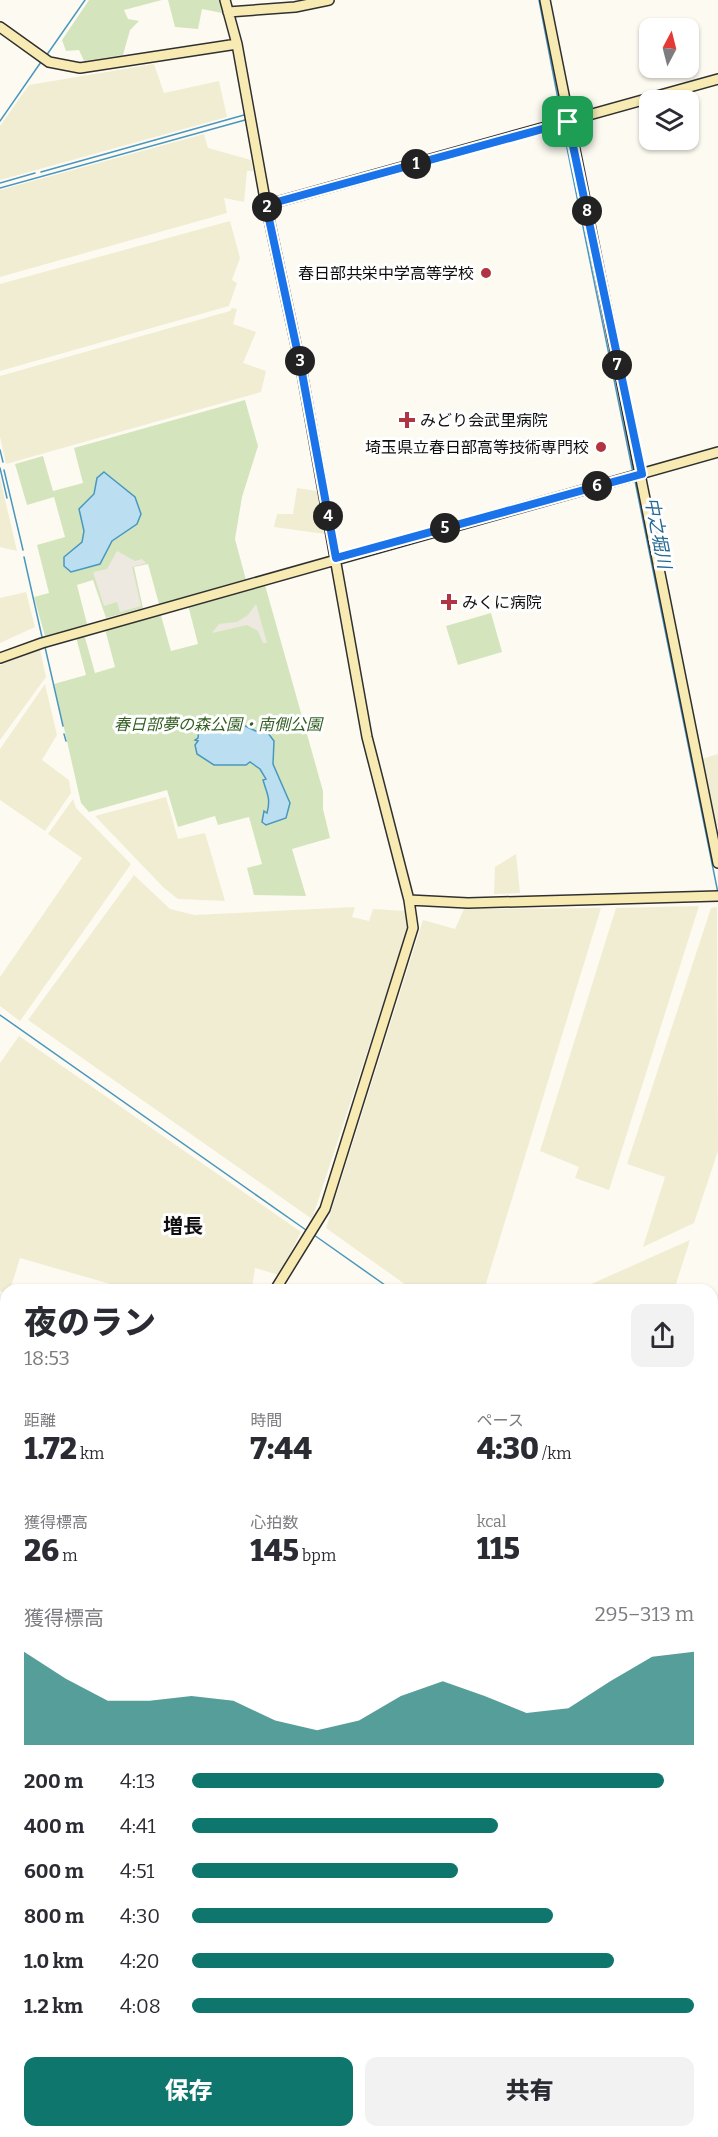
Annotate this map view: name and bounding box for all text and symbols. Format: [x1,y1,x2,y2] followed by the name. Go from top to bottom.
[639,18,699,78] north arrow
[639,18,699,150] map controls
[639,90,699,150] button: layers
[542,96,593,147] pin
[551,105,584,138] icon: arrive
[401,149,431,179] pin: 1
[413,154,419,173] text: 1
[252,192,282,222] pin: 2
[572,196,602,226] pin: 8
[262,197,272,216] text: 2
[582,201,592,220] text: 8
[298,264,474,283] place label: 春日部共栄中学高等学校
[479,266,493,280] marker: 春日部共栄中学高等学校
[285,346,315,376] pin: 3
[602,350,632,380] pin: 7
[295,351,305,370] text: 3
[613,355,621,374] text: 7
[398,411,416,429] marker: みどり会武里病院
[420,411,548,430] place label: みどり会武里病院
[365,438,589,457] place label: 埼玉県立春日部高等技術専門校
[594,440,608,454] marker: 埼玉県立春日部高等技術専門校
[582,471,612,501] pin: 6
[592,476,602,495] text: 6
[640,496,676,572] water label: 中之堀川
[313,501,343,531] pin: 4
[323,506,333,525] text: 4
[430,513,460,543] pin: 5
[441,518,449,537] text: 5
[440,593,458,611] marker: みくに病院
[462,593,542,612] place label: みくに病院
[114,715,324,734] park label: 春日部夢の森公園・南側公園
[163,1214,203,1238] district label: 増長
[24,1303,156,1343] text: 夜のラン
[631,1304,694,1367] button: share
[24,1346,70,1370] text: 18:53
[24,1411,56,1430] text: 距離
[250,1411,282,1430] text: 時間
[477,1411,524,1430] text: ペース
[24,1431,77,1467] text: 1.72
[250,1431,312,1467] text: 7:44
[477,1431,539,1467] text: 4:30
[77,1444,104,1463] text: km
[539,1444,571,1463] text: /km
[477,1512,506,1531] text: kcal
[24,1513,88,1532] text: 獲得標高
[250,1513,298,1532] text: 心拍数
[477,1531,520,1567] text: 115
[24,1533,59,1569] text: 26
[250,1533,299,1569] text: 145
[59,1546,77,1565] text: m
[299,1546,336,1565] text: bpm
[595,1602,694,1626] text: 295–313 m
[24,1606,104,1630] text: 獲得標高
[24,1769,83,1793] text: 200 m
[120,1769,155,1793] text: 4:13
[24,1814,84,1838] text: 400 m
[120,1814,156,1838] text: 4:41
[24,1859,84,1883] text: 600 m
[120,1859,154,1883] text: 4:51
[24,1904,84,1928] text: 800 m
[120,1904,160,1928] text: 4:30
[24,1949,84,1973] text: 1.0 km
[120,1949,160,1973] text: 4:20
[24,1994,83,2018] text: 1.2 km
[120,1994,161,2018] text: 4:08
[24,2057,353,2126] button: 保存
[365,2057,694,2126] button: 共有

